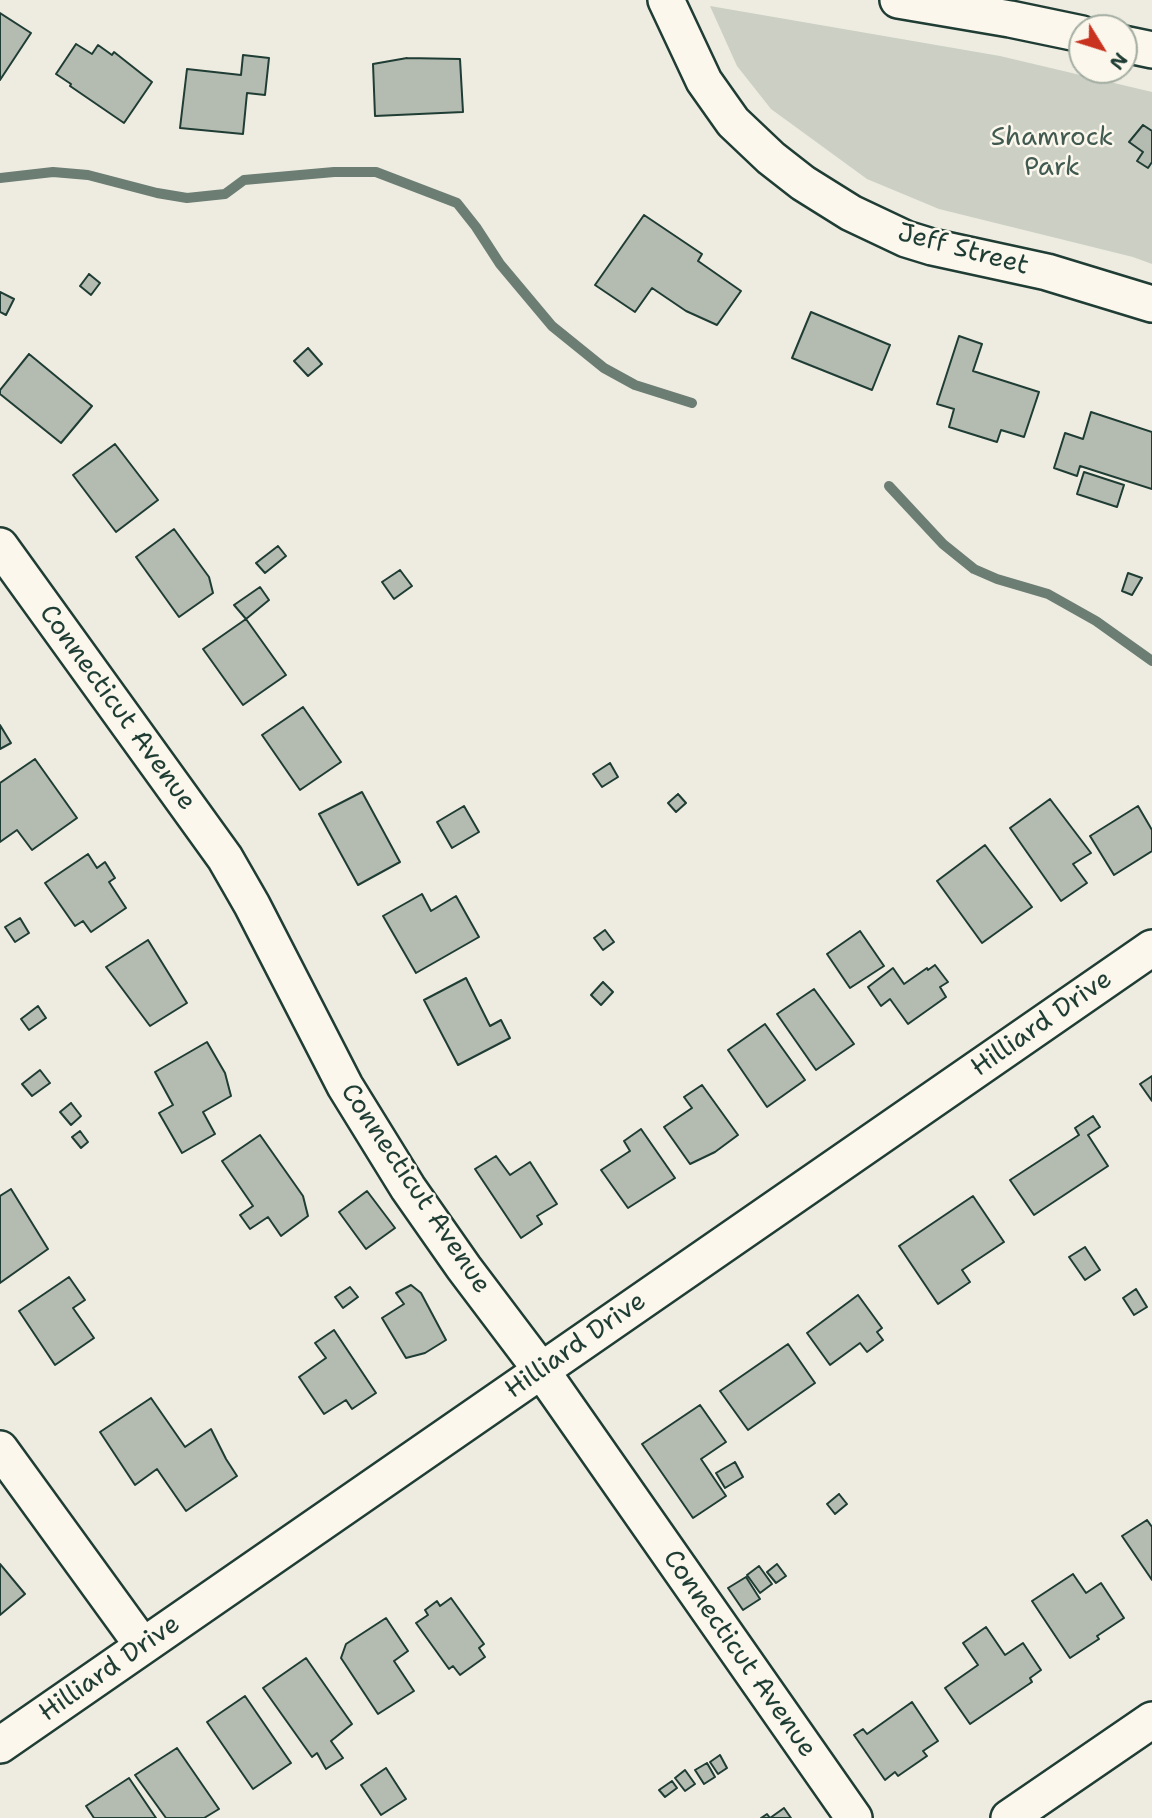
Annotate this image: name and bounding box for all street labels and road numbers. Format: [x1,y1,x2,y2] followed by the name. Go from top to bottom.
[894,218,1032,282] street label: Jeff Street
[32,599,202,817] street label: Connecticut Avenue
[966,964,1118,1084] street label: Hilliard Drive
[333,1078,497,1300] street label: Connecticut Avenue
[500,1286,652,1406] street label: Hilliard Drive
[656,1544,822,1764] street label: Connecticut Avenue
[34,1609,186,1729] street label: Hilliard Drive

